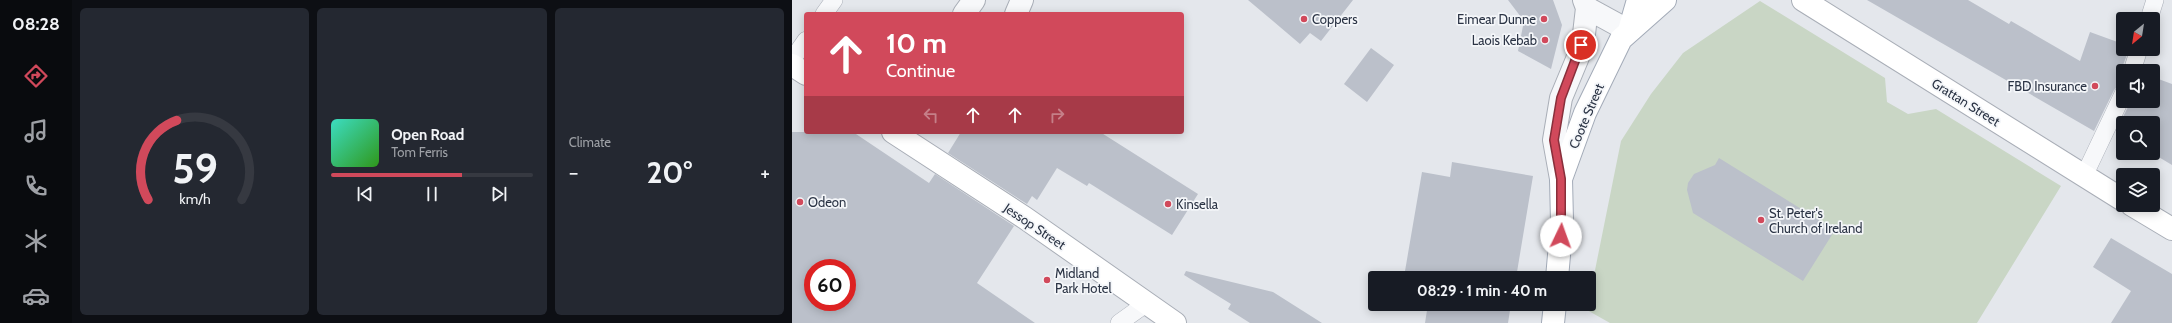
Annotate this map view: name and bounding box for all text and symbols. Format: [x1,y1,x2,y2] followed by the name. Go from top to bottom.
[1312,11,1358,27] place label: Coppers
[1457,11,1536,27] place label: Eimear Dunne
[2116,12,2160,56] north arrow
[2116,12,2160,212] map controls
[12,13,60,35] text: 08:28
[1299,14,1309,24] marker: Coppers
[1539,14,1549,24] marker: Eimear Dunne
[886,26,947,60] text: 10 m
[820,28,872,80] icon: ahead
[1564,28,1598,62] pin
[1472,32,1537,48] place label: Laois Kebab
[1570,34,1592,56] icon: arrive
[1540,35,1550,45] marker: Laois Kebab
[886,60,955,82] text: Continue
[22,62,50,90] icon: directions
[2116,64,2160,108] button: sound
[1929,75,2004,130] street label: Grattan Street
[2007,78,2087,94] place label: FBD Insurance
[1565,80,1607,151] street label: Coote Street
[2090,81,2100,91] marker: FBD Insurance
[920,104,942,126] icon: left
[962,104,984,126] icon: ahead
[1004,104,1026,126] icon: ahead
[1046,104,1068,126] icon: right
[2116,116,2160,160] button: search
[22,117,50,145] icon: music
[391,126,464,144] text: Open Road
[569,134,611,150] text: Climate
[172,142,218,192] text: 59
[391,144,448,160] text: Tom Ferris
[646,154,692,191] text: 20°
[569,159,578,186] text: −
[760,159,770,186] text: +
[2116,168,2160,212] button: layers
[22,172,50,200] icon: phone
[354,183,376,205] icon: previous
[421,183,443,205] icon: pause
[488,183,510,205] icon: next
[179,189,210,207] text: km/h
[808,194,846,210] place label: Odeon
[1176,196,1219,212] place label: Kinsella
[795,197,805,207] marker: Odeon
[1000,199,1070,253] street label: Jessop Street
[1163,199,1173,209] marker: Kinsella
[1769,205,1863,236] place label: St. Peter's Church of Ireland
[1540,215,1582,257] position arrow
[1756,215,1766,225] marker: St. Peter's Church of Ireland
[22,227,50,255] icon: climate
[804,259,856,311] speed limit sign: 60
[1055,265,1111,296] place label: Midland Park Hotel
[1042,275,1052,285] marker: Midland Park Hotel
[22,282,50,310] icon: car
[1417,282,1547,300] text: 08:29 · 1 min · 40 m

